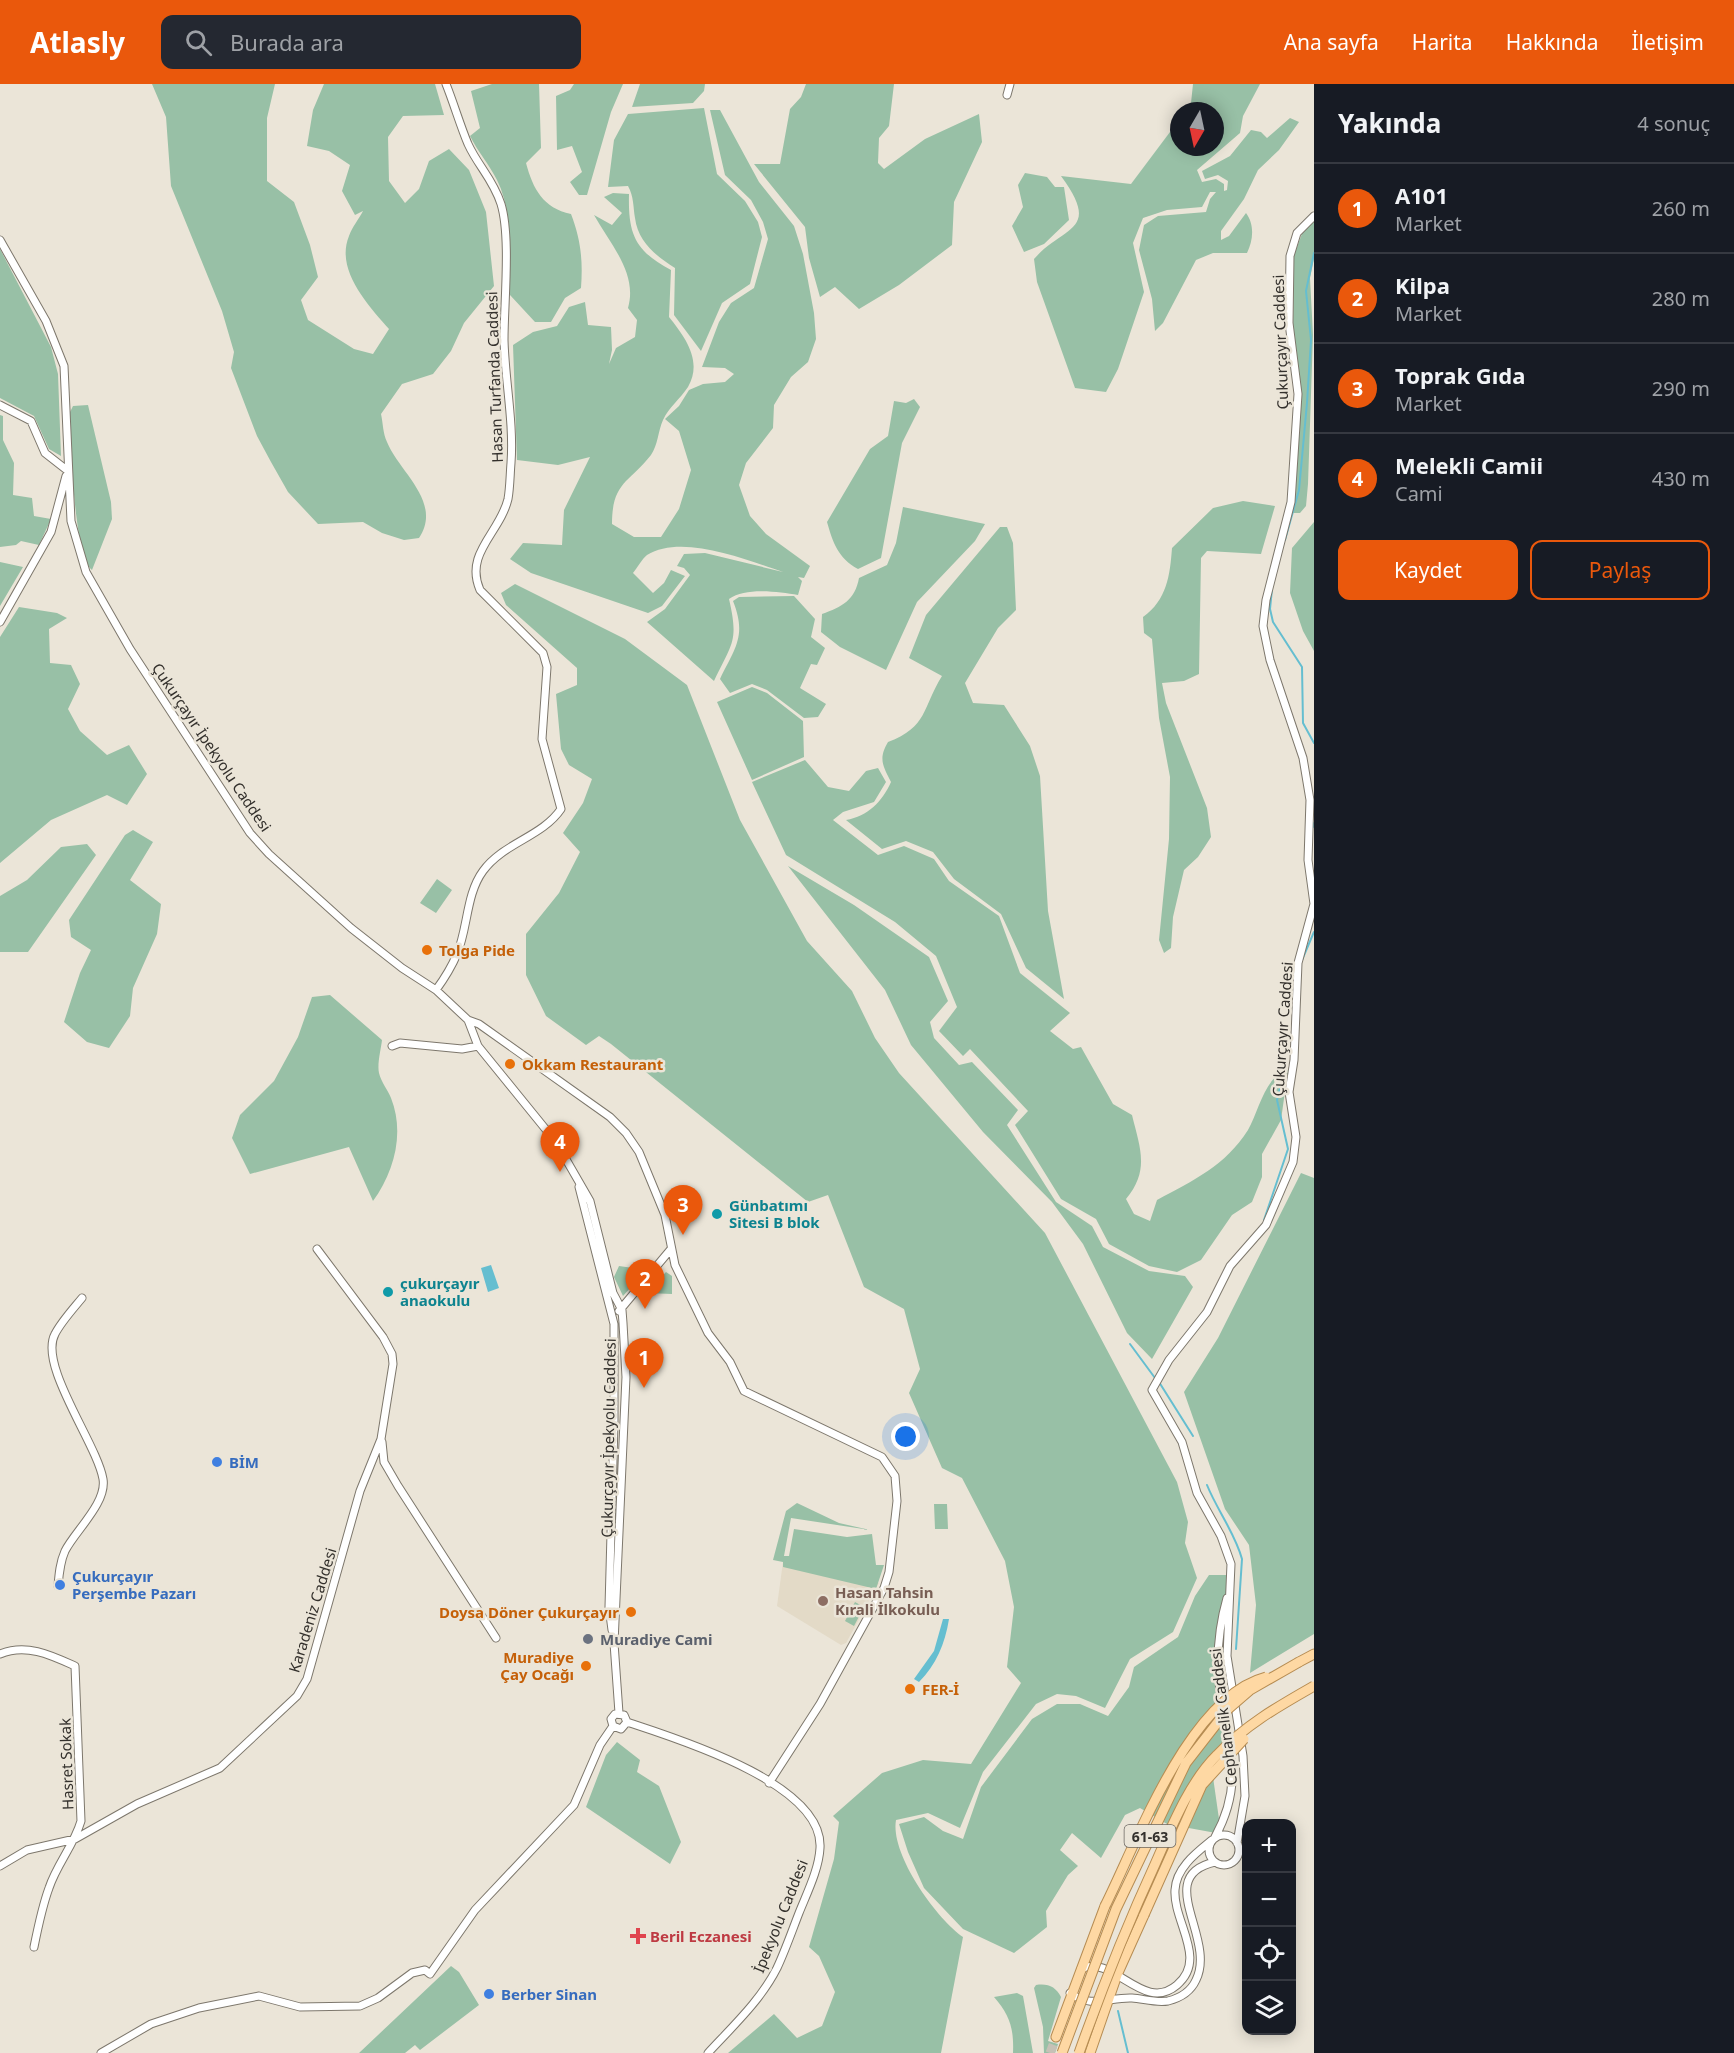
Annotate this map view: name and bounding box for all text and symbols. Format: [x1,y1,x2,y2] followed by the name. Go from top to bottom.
[161,15,581,69] search box
[30,23,125,61] text: Atlasly
[182,26,215,59] icon: search
[230,27,344,57] text: Burada ara
[1284,28,1379,56] text: Ana sayfa
[1412,28,1473,56] text: Harita
[1506,28,1599,56] text: Hakkında
[1632,28,1704,56] text: İletişim
[1170,102,1224,156] north arrow
[1338,105,1441,141] text: Yakında
[1637,110,1710,137] text: 4 sonuç
[1395,180,1448,210] text: A101
[1352,195,1363,222] text: 1
[1652,195,1710,222] text: 260 m
[1395,210,1462,237] text: Market
[1395,270,1450,300] text: Kilpa
[1268,274,1292,410] street label: Çukurçayır Caddesi
[1352,285,1363,312] text: 2
[1652,285,1710,312] text: 280 m
[481,291,507,463] street label: Hasan Turfanda Caddesi
[1395,300,1462,327] text: Market
[1395,360,1525,390] text: Toprak Gıda
[1352,375,1363,402] text: 3
[1652,375,1710,402] text: 290 m
[1395,390,1462,417] text: Market
[1395,450,1543,480] text: Melekli Camii
[1352,465,1363,492] text: 4
[1652,465,1710,492] text: 430 m
[1395,480,1443,507] text: Cami
[1338,540,1518,600] button: Kaydet
[1530,540,1710,600] button: Paylaş
[148,659,276,835] street label: Çukurçayır İpekyolu Caddesi
[439,940,515,960] place label: Tolga Pide
[420,943,434,957] marker: Tolga Pide
[1267,961,1297,1097] street label: Çukurçayır Caddesi
[522,1054,664,1074] place label: Okkam Restaurant
[503,1057,517,1071] marker: Okkam Restaurant
[540,1122,580,1172] pin: 4
[664,1186,702,1235] pin: 3
[729,1195,820,1232] place label: Günbatımı Sitesi B blok
[710,1207,724,1221] marker: Günbatımı Sitesi B blok
[626,1260,664,1309] pin: 2
[400,1273,480,1310] place label: çukurçayır anaokulu
[381,1285,395,1299] marker: çukurçayır anaokulu
[596,1338,620,1538] street label: Çukurçayır İpekyolu Caddesi
[624,1338,664,1388] pin: 1
[891,1422,920,1451] your location
[229,1452,259,1472] place label: BİM
[210,1455,224,1469] marker: BİM
[283,1545,341,1675] street label: Karadeniz Caddesi
[72,1566,196,1603] place label: Çukurçayır Perşembe Pazarı
[53,1578,67,1592] marker: Çukurçayır Perşembe Pazarı
[835,1582,940,1619] place label: Hasan Tahsin Kırali İlkokulu
[816,1594,830,1608] marker: Hasan Tahsin Kırali İlkokulu
[439,1602,619,1622] place label: Doysa Döner Çukurçayır
[624,1605,638,1619] marker: Doysa Döner Çukurçayır
[600,1629,712,1649] place label: Muradiye Cami
[581,1632,595,1646] marker: Muradiye Cami
[500,1647,574,1684] place label: Muradiye Çay Ocağı
[1205,1647,1241,1787] street label: Cephanelik Caddesi
[579,1659,593,1673] marker: Muradiye Çay Ocağı
[922,1679,959,1699] place label: FER-İ
[903,1682,917,1696] marker: FER-İ
[54,1718,78,1810] street label: Hasret Sokak
[1242,1819,1296,2035] map controls
[1242,1819,1296,1873] button: +
[1124,1825,1176,1847] road number: 61-63
[748,1856,812,1976] street label: İpekyolu Caddesi
[1242,1873,1296,1927] button: −
[650,1926,752,1946] place label: Beril Eczanesi
[1242,1927,1296,1981] button: locate
[631,1929,645,1943] marker: Beril Eczanesi
[1242,1981,1296,2035] button: layers
[501,1984,597,2004] place label: Berber Sinan
[482,1987,496,2001] marker: Berber Sinan

